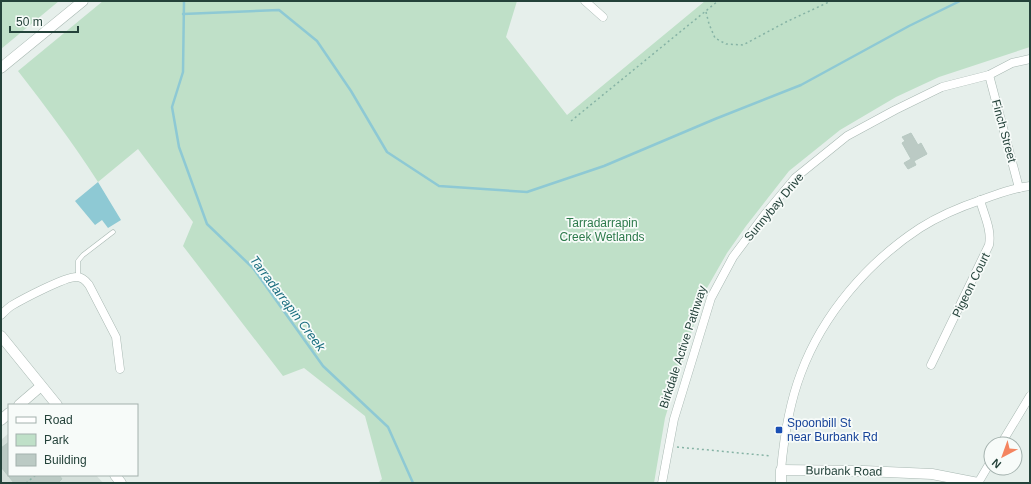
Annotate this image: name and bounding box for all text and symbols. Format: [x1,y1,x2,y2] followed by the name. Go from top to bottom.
[10,8,78,34] scale bar
[16,15,43,29] text: 50 m
[989,98,1019,165] street label: Finch Street
[741,170,807,244] street label: Sunnybay Drive
[559,216,645,244] park label: Tarradarrapin Creek Wetlands
[949,250,993,320] street label: Pigeon Court
[247,253,329,355] water label: Tarradarrapin Creek
[657,284,709,410] street label: Birkdale Active Pathway
[8,404,138,476] legend
[44,413,73,427] text: Road
[787,416,878,444] place label: Spoonbill St near Burbank Rd
[774,425,784,435] marker: Spoonbill St near Burbank Rd
[44,433,70,447] text: Park
[983,436,1023,476] north arrow
[44,453,87,467] text: Building
[989,456,1003,471] text: N
[806,463,882,479] street label: Burbank Road

